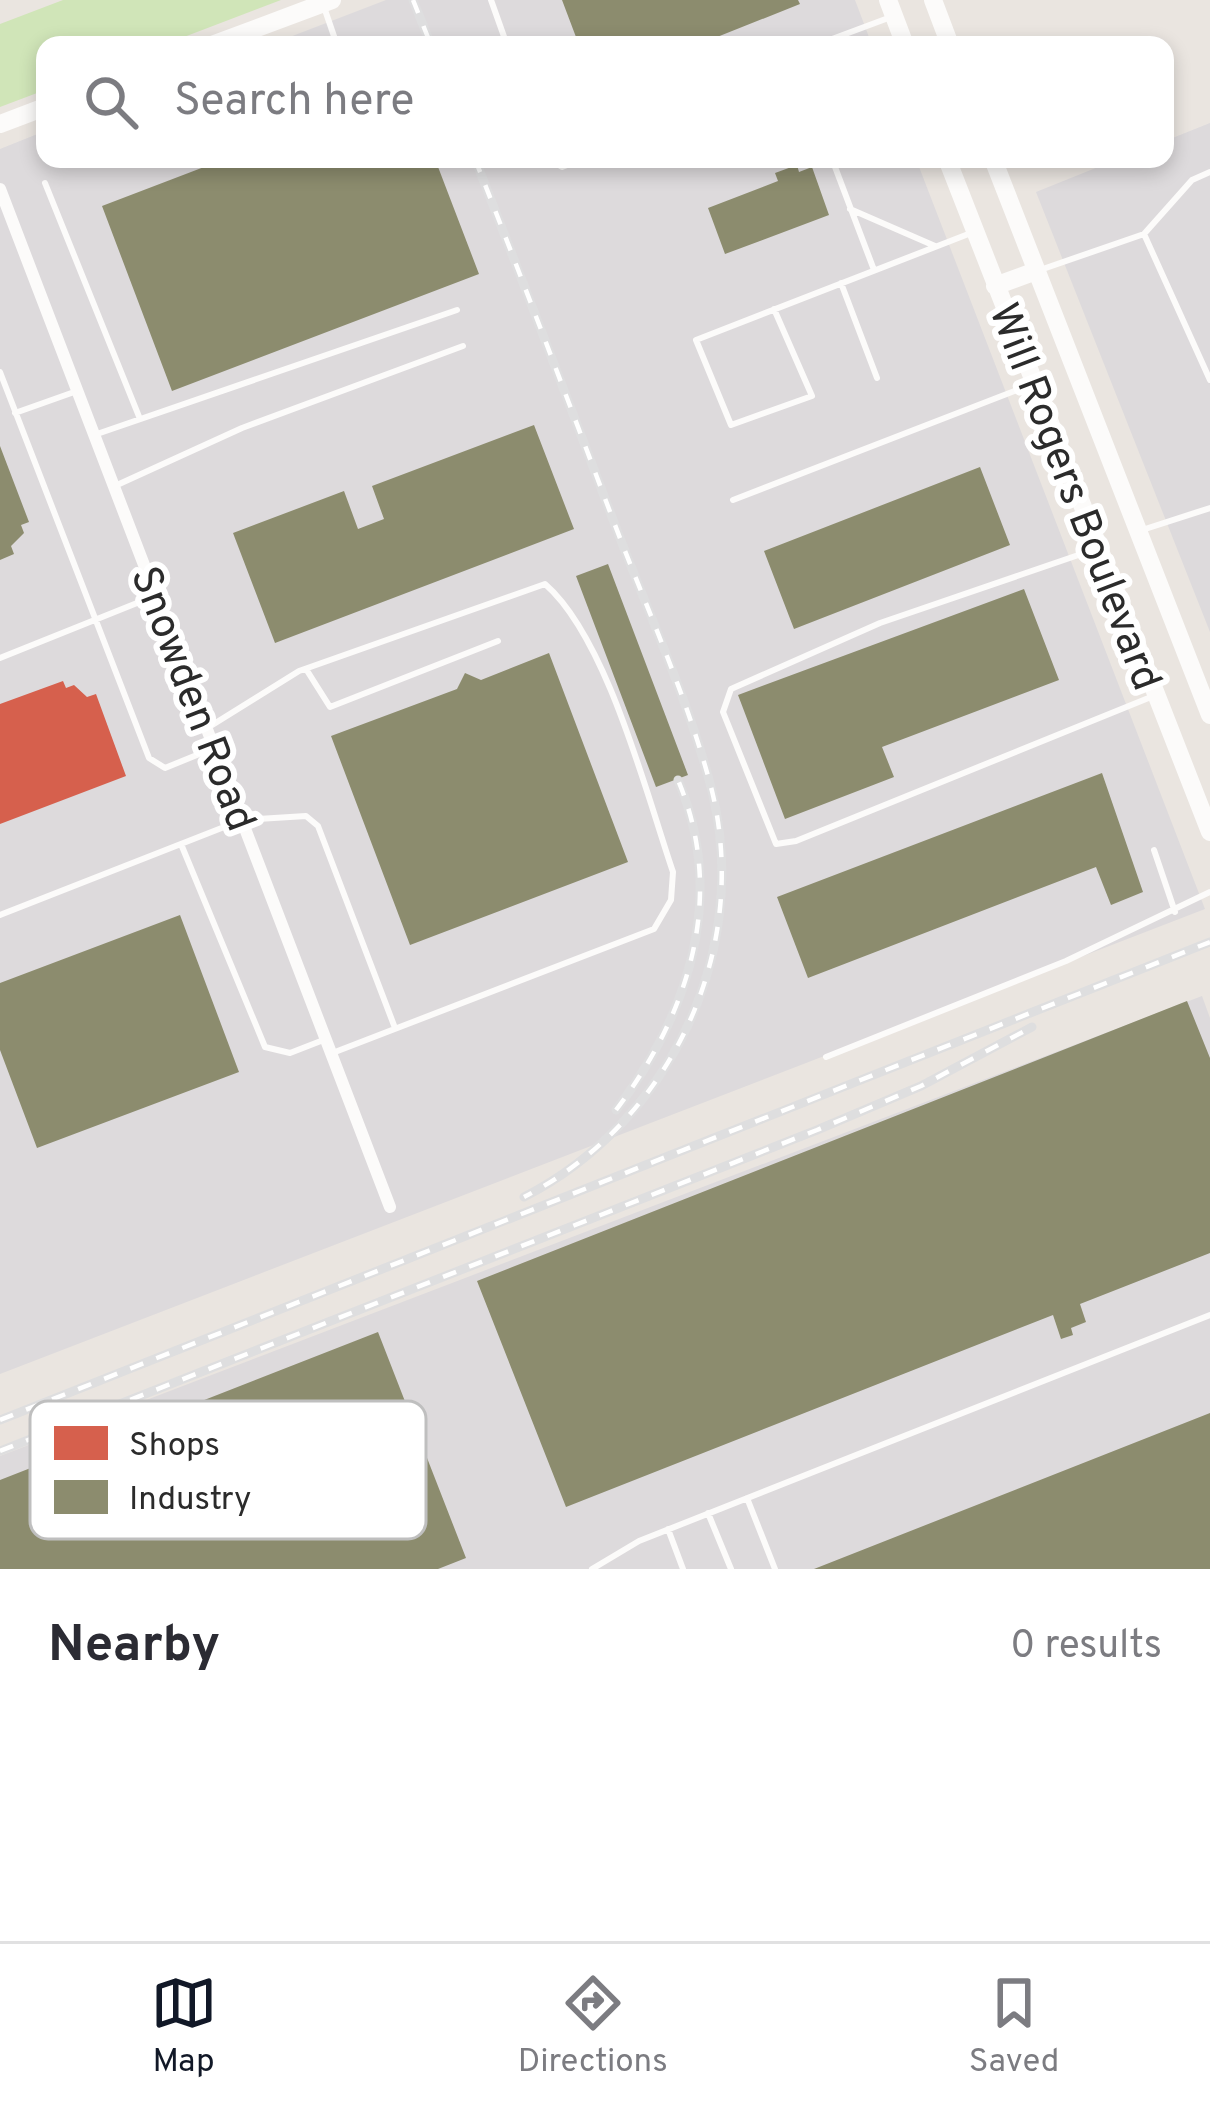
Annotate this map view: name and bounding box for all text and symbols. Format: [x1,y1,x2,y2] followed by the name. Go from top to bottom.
[36,36,1174,168] search box
[78,69,144,135] icon: search
[174,74,414,131] text: Search here
[974,296,1171,699] street label: Will Rogers Boulevard
[116,560,266,840] street label: Snowden Road
[30,1401,426,1539] legend
[129,1426,220,1468] text: Shops
[129,1480,251,1522] text: Industry
[48,1615,220,1680] text: Nearby
[1010,1623,1162,1672] text: 0 results
[151,1970,217,2084] tab: Map
[518,1970,668,2084] tab: Directions
[969,1970,1059,2084] tab: Saved

